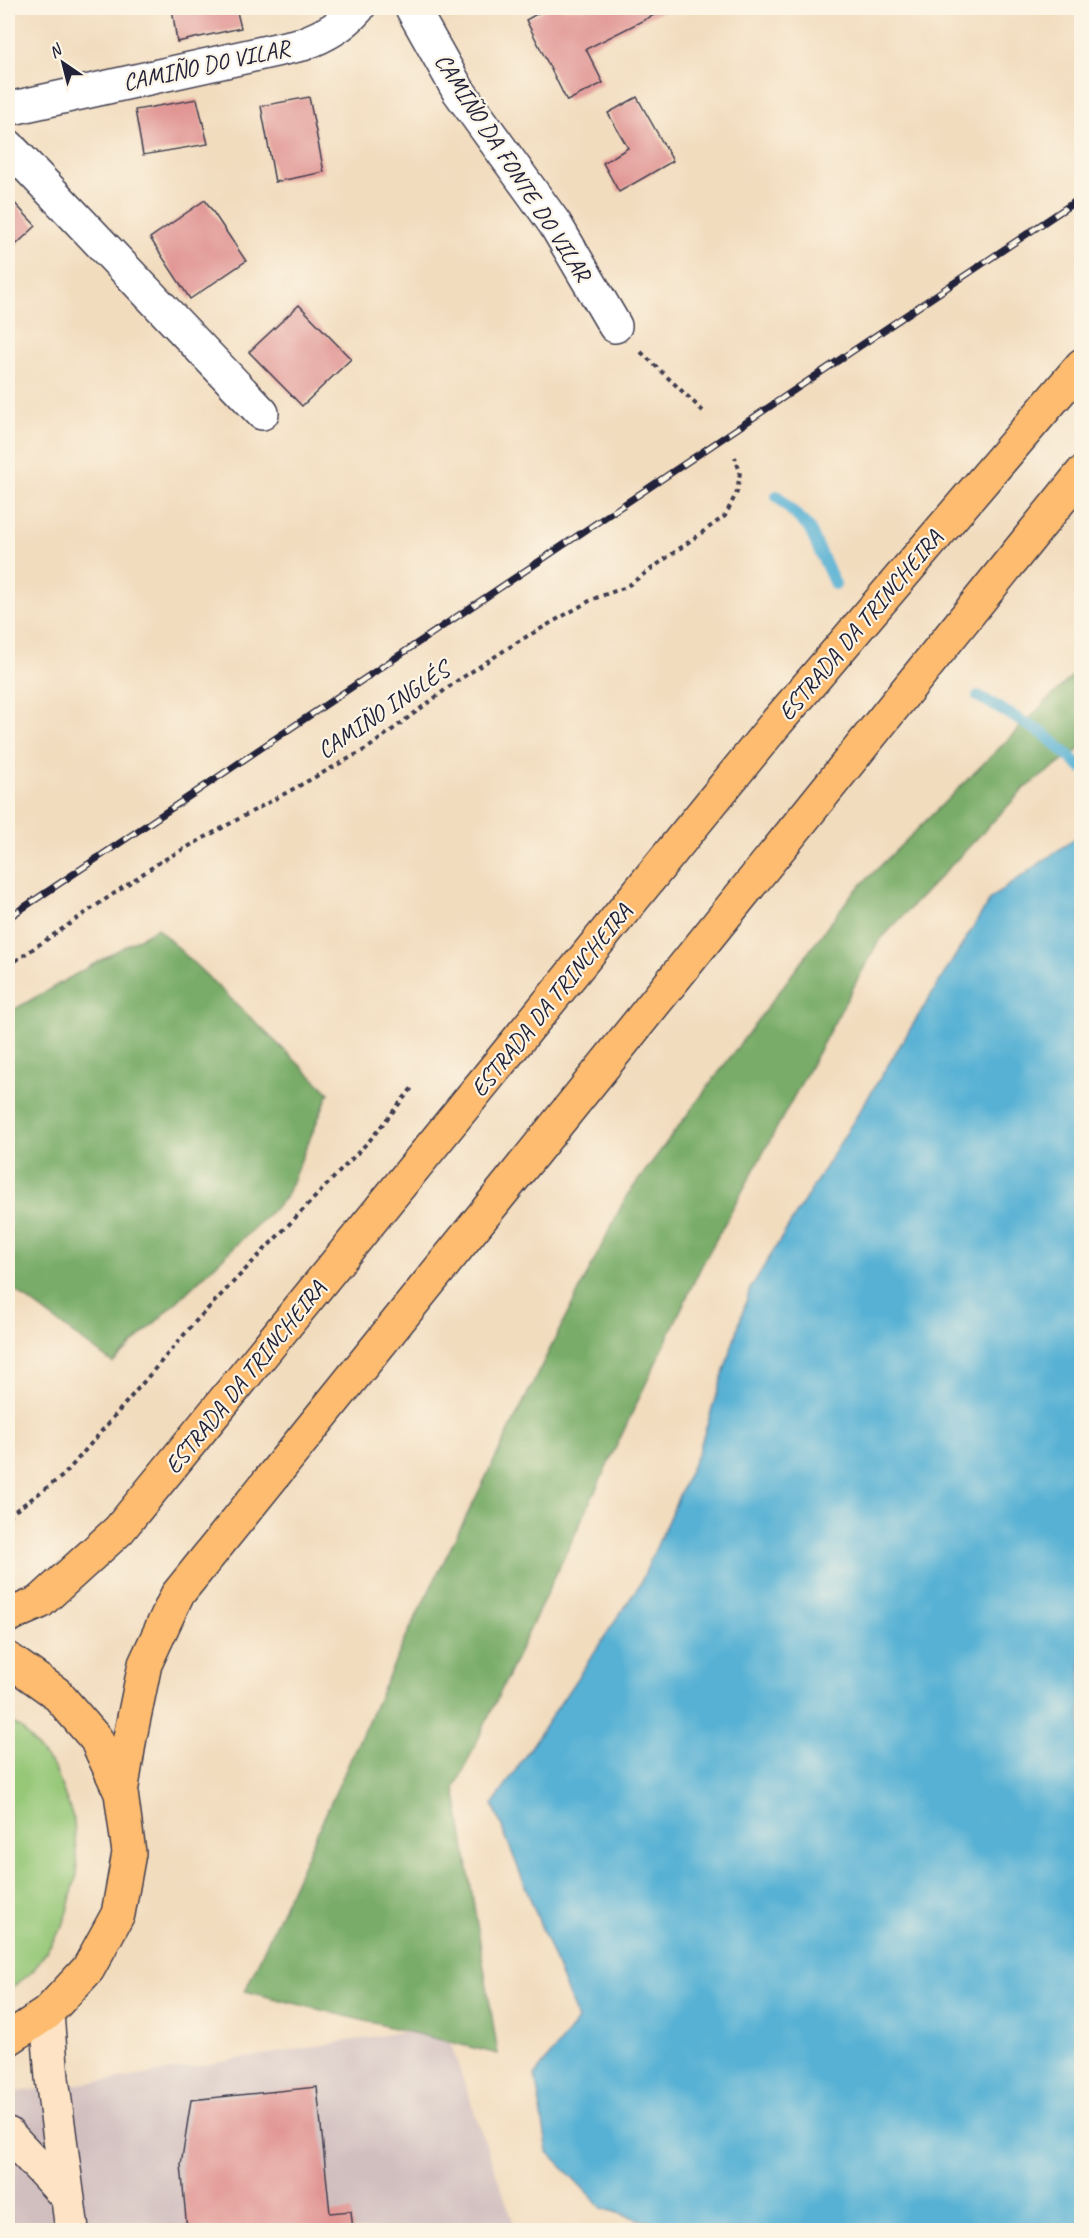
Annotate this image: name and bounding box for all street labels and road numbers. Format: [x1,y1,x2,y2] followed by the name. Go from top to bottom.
[120,32,295,97] street label: CAMIÑO DO VILAR
[428,47,599,288] street label: CAMIÑO DA FONTE DO VILAR
[771,523,949,726] street label: ESTRADA DA TRINCHEIRA
[311,653,458,765] street label: CAMIÑO INGLÉS
[464,897,639,1103] street label: ESTRADA DA TRINCHEIRA
[158,1274,333,1480] street label: ESTRADA DA TRINCHEIRA

